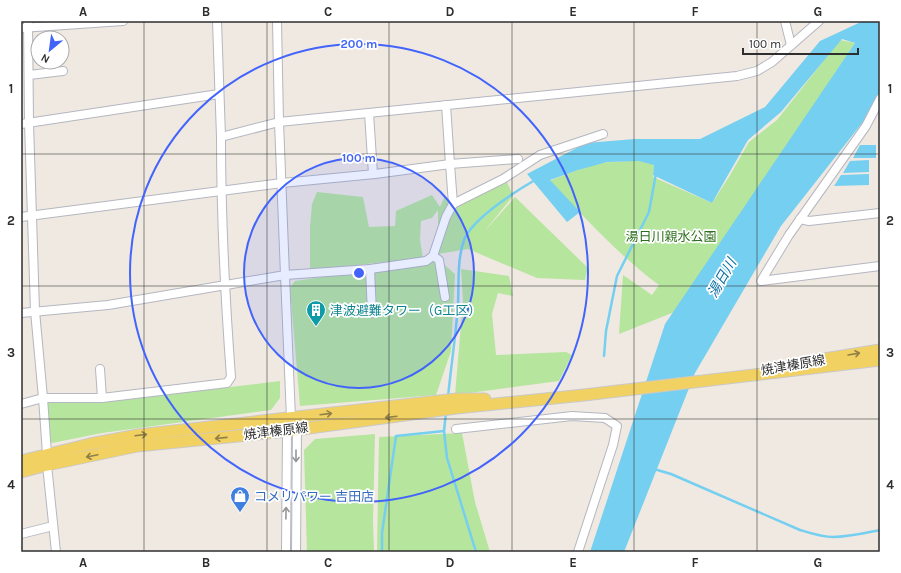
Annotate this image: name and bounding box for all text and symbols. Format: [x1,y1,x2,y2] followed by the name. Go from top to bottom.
[79,4,87,19] text: A
[202,4,210,19] text: B
[324,4,332,19] text: C
[446,4,455,19] text: D
[569,4,577,19] text: E
[691,4,699,19] text: F
[814,4,822,19] text: G
[30,30,70,70] north arrow
[743,30,858,56] scale bar
[341,37,377,51] text: 200 m
[749,37,781,51] text: 100 m
[39,51,52,66] text: N
[9,81,13,96] text: 1
[888,81,892,96] text: 1
[342,151,376,165] text: 100 m
[7,213,15,228] text: 2
[886,213,894,228] text: 2
[625,229,717,244] park label: 湯日川親水公園
[704,254,741,300] water label: 湯日川
[352,266,366,280] centre of rings
[305,299,327,327] building icon: 津波避難タワー（G工区）
[330,303,481,318] place label: 津波避難タワー（G工区）
[7,345,15,360] text: 3
[886,345,894,360] text: 3
[847,350,860,358] one-way arrow
[760,352,826,378] street label: 焼津榛原線
[319,410,332,418] one-way arrow
[385,413,398,420] one-way arrow
[243,420,309,442] street label: 焼津榛原線
[134,431,147,439] one-way arrow
[215,434,228,441] one-way arrow
[292,449,300,462] one-way arrow
[86,452,99,460] one-way arrow
[7,477,15,492] text: 4
[886,477,894,492] text: 4
[229,485,251,513] shop icon: コメリパワー 吉田店
[254,489,374,504] place label: コメリパワー 吉田店
[282,507,290,520] one-way arrow
[79,555,87,570] text: A
[202,555,210,570] text: B
[324,555,332,570] text: C
[446,555,455,570] text: D
[569,555,577,570] text: E
[691,555,699,570] text: F
[814,555,822,570] text: G

